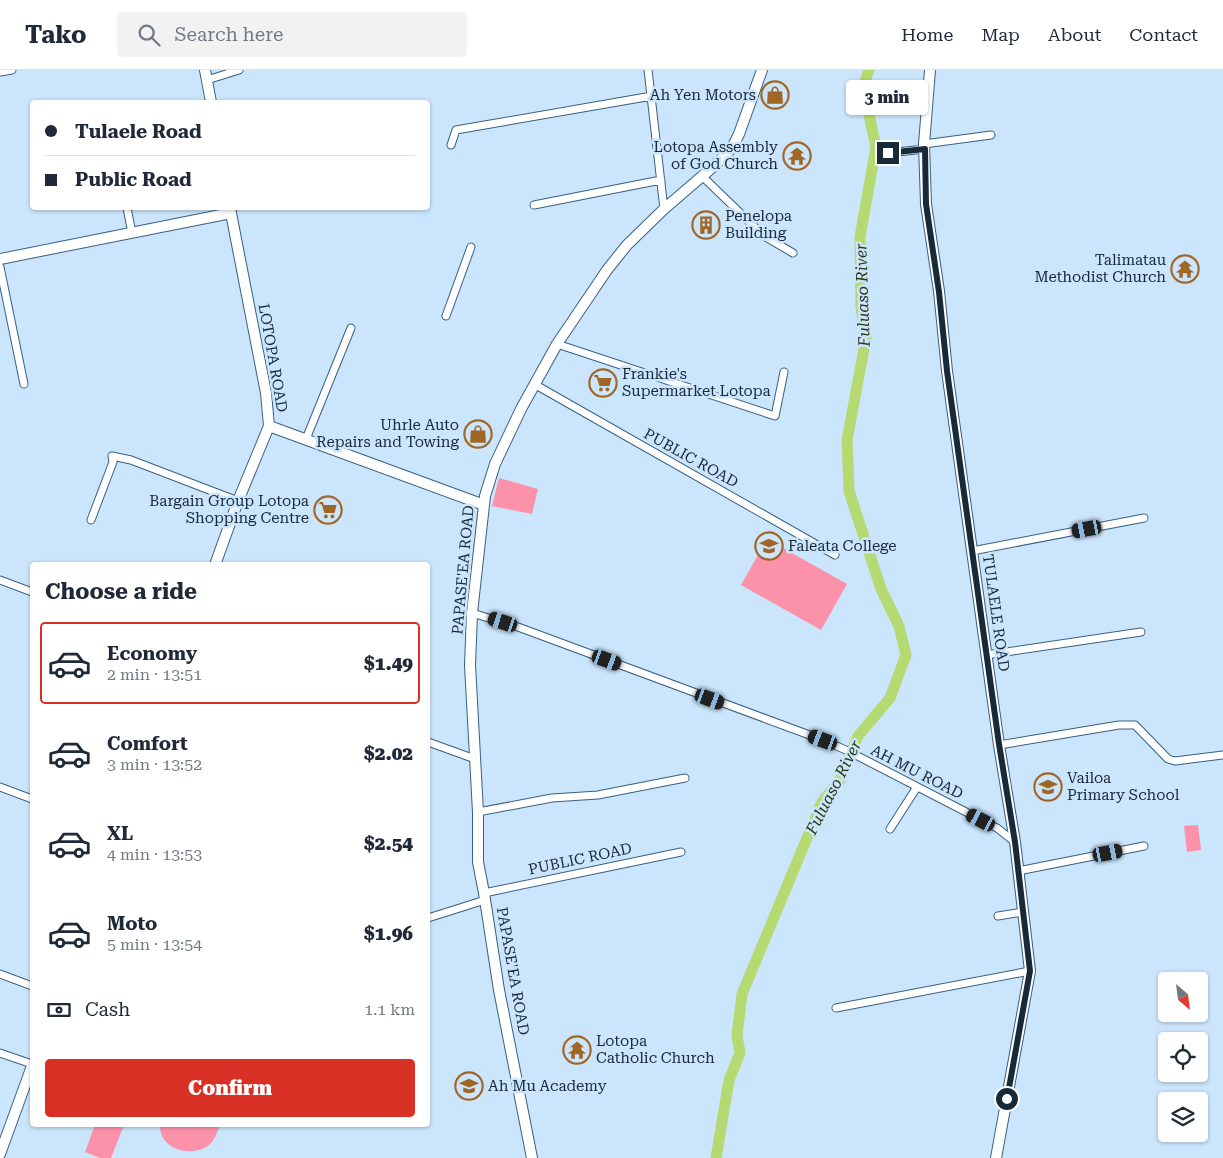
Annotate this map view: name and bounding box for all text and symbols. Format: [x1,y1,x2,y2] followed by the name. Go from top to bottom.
[117,12,467,57] search box
[25,21,87,49] text: Tako
[135,21,163,49] icon: search
[175,23,283,46] text: Search here
[901,24,953,45] text: Home
[981,24,1020,45] text: Map
[1048,24,1101,45] text: About
[1129,24,1198,45] text: Contact
[760,80,790,110] shop icon: Ah Yen Motors
[847,81,929,116] callout: 3 min
[650,86,756,104] place label: Ah Yen Motors
[865,88,909,107] text: 3 min
[75,120,202,143] text: Tulaele Road
[654,138,778,173] place label: Lotopa Assembly of God Church
[782,141,812,171] temple icon: Lotopa Assembly of God Church
[877,142,899,164] route end
[75,168,192,191] text: Public Road
[725,207,792,242] place label: Penelopa Building
[691,210,721,240] building icon: Penelopa Building
[851,243,874,348] water label: Fuluaso River
[1034,251,1167,286] place label: Talimatau Methodist Church
[1170,254,1200,284] temple icon: Talimatau Methodist Church
[255,302,291,414] street label: LOTOPA ROAD
[622,365,771,400] place label: Frankie's Supermarket Lotopa
[588,368,618,398] supermarket icon: Frankie's Supermarket Lotopa
[316,416,459,451] place label: Uhrle Auto Repairs and Towing
[463,419,493,449] shop icon: Uhrle Auto Repairs and Towing
[641,425,741,491] street label: PUBLIC ROAD
[149,492,309,527] place label: Bargain Group Lotopa Shopping Centre
[313,495,343,525] supermarket icon: Bargain Group Lotopa Shopping Centre
[448,505,478,635] street label: PAPASE'EA ROAD
[1070,519,1103,539] car
[754,531,784,561] school or university icon: Faleata College
[788,537,896,555] place label: Faleata College
[979,553,1013,673] street label: TULAELE ROAD
[45,579,197,604] text: Choose a ride
[486,610,519,634] car
[47,641,92,686] icon: car
[107,642,197,665] text: Economy
[590,648,623,672] car
[364,652,413,675] text: $1.49
[107,665,202,684] text: 2 min · 13:51
[693,687,726,711] car
[806,728,839,752] car
[47,731,92,776] icon: car
[107,732,188,755] text: Comfort
[801,737,865,838] water label: Fuluaso River
[868,741,966,803] street label: AH MU ROAD
[364,742,413,765] text: $2.02
[107,755,202,774] text: 3 min · 13:52
[1067,769,1180,804] place label: Vailoa Primary School
[1033,772,1063,802] school or university icon: Vailoa Primary School
[964,807,997,833] car
[47,821,92,866] icon: car
[107,822,133,845] text: XL
[364,832,413,855] text: $2.54
[527,839,633,879] street label: PUBLIC ROAD
[1091,843,1124,863] car
[107,845,202,864] text: 4 min · 13:53
[493,906,533,1036] street label: PAPASE'EA ROAD
[47,911,92,956] icon: car
[107,912,157,935] text: Moto
[364,922,413,945] text: $1.96
[107,935,202,954] text: 5 min · 13:54
[1158,972,1208,1022] north arrow
[1158,972,1208,1142] map controls
[45,996,73,1024] icon: cash
[85,998,130,1021] text: Cash
[364,1000,415,1019] text: 1.1 km
[596,1032,715,1067] place label: Lotopa Catholic Church
[1158,1032,1208,1082] button: locate
[562,1035,592,1065] temple icon: Lotopa Catholic Church
[45,1059,415,1117] button: Confirm
[454,1071,484,1101] school or university icon: Ah Mu Academy
[488,1077,607,1095] place label: Ah Mu Academy
[996,1088,1018,1110] route start
[1158,1092,1208,1142] button: layers

